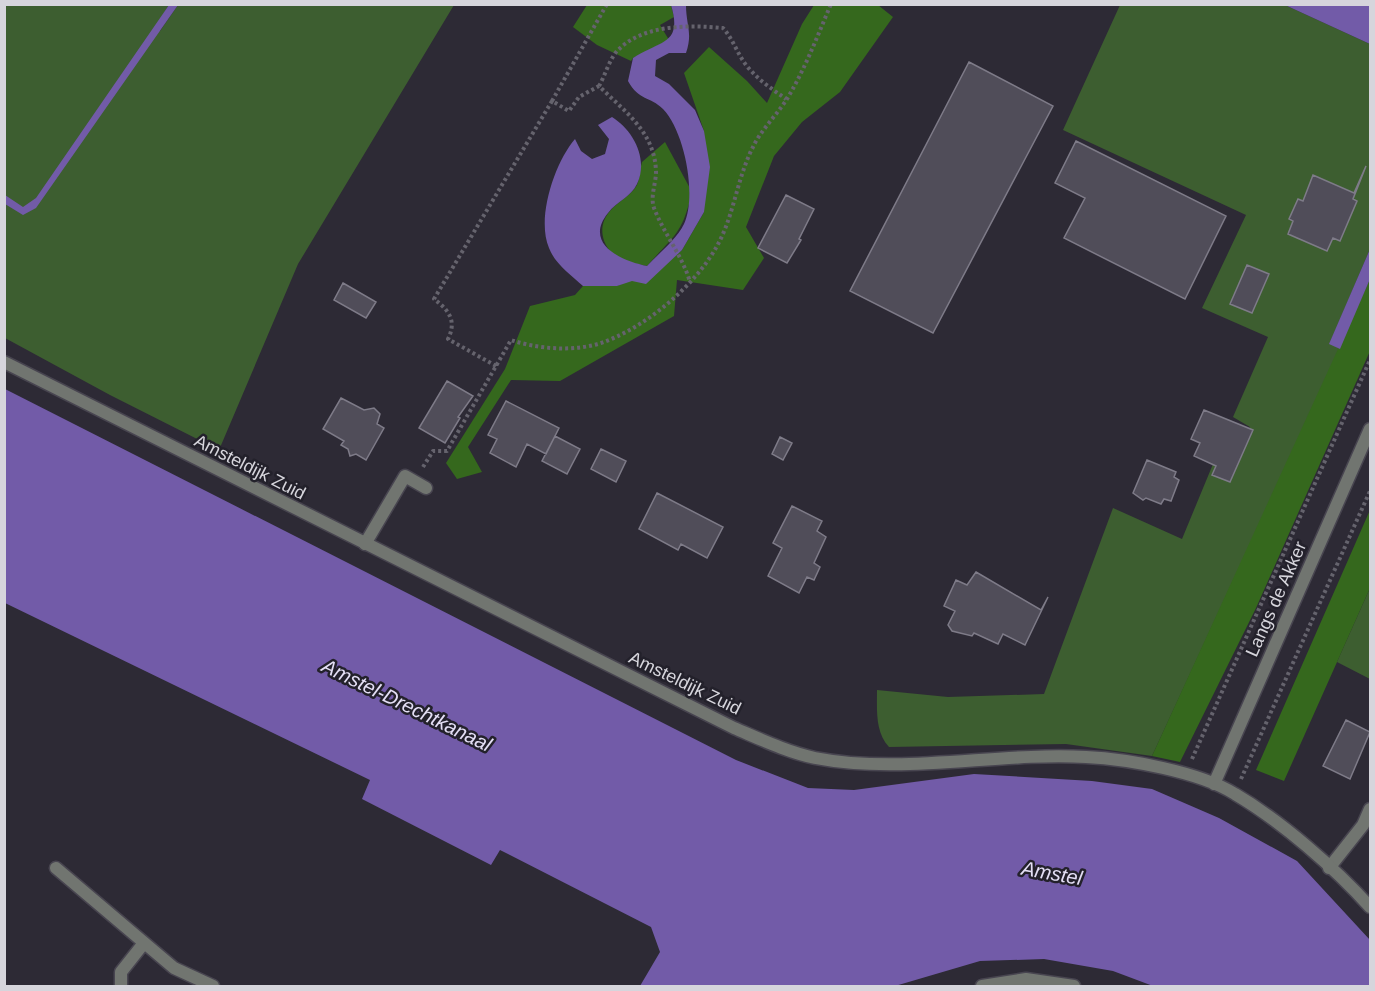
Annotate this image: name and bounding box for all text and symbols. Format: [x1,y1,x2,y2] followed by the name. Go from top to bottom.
[191,430,309,504] street label: Amsteldijk Zuid
[1242,538,1310,660] street label: Langs de Akker
[626,647,744,719] street label: Amsteldijk Zuid
[318,654,496,756] water label: Amstel-Drechtkanaal
[1019,857,1085,889] water label: Amstel

